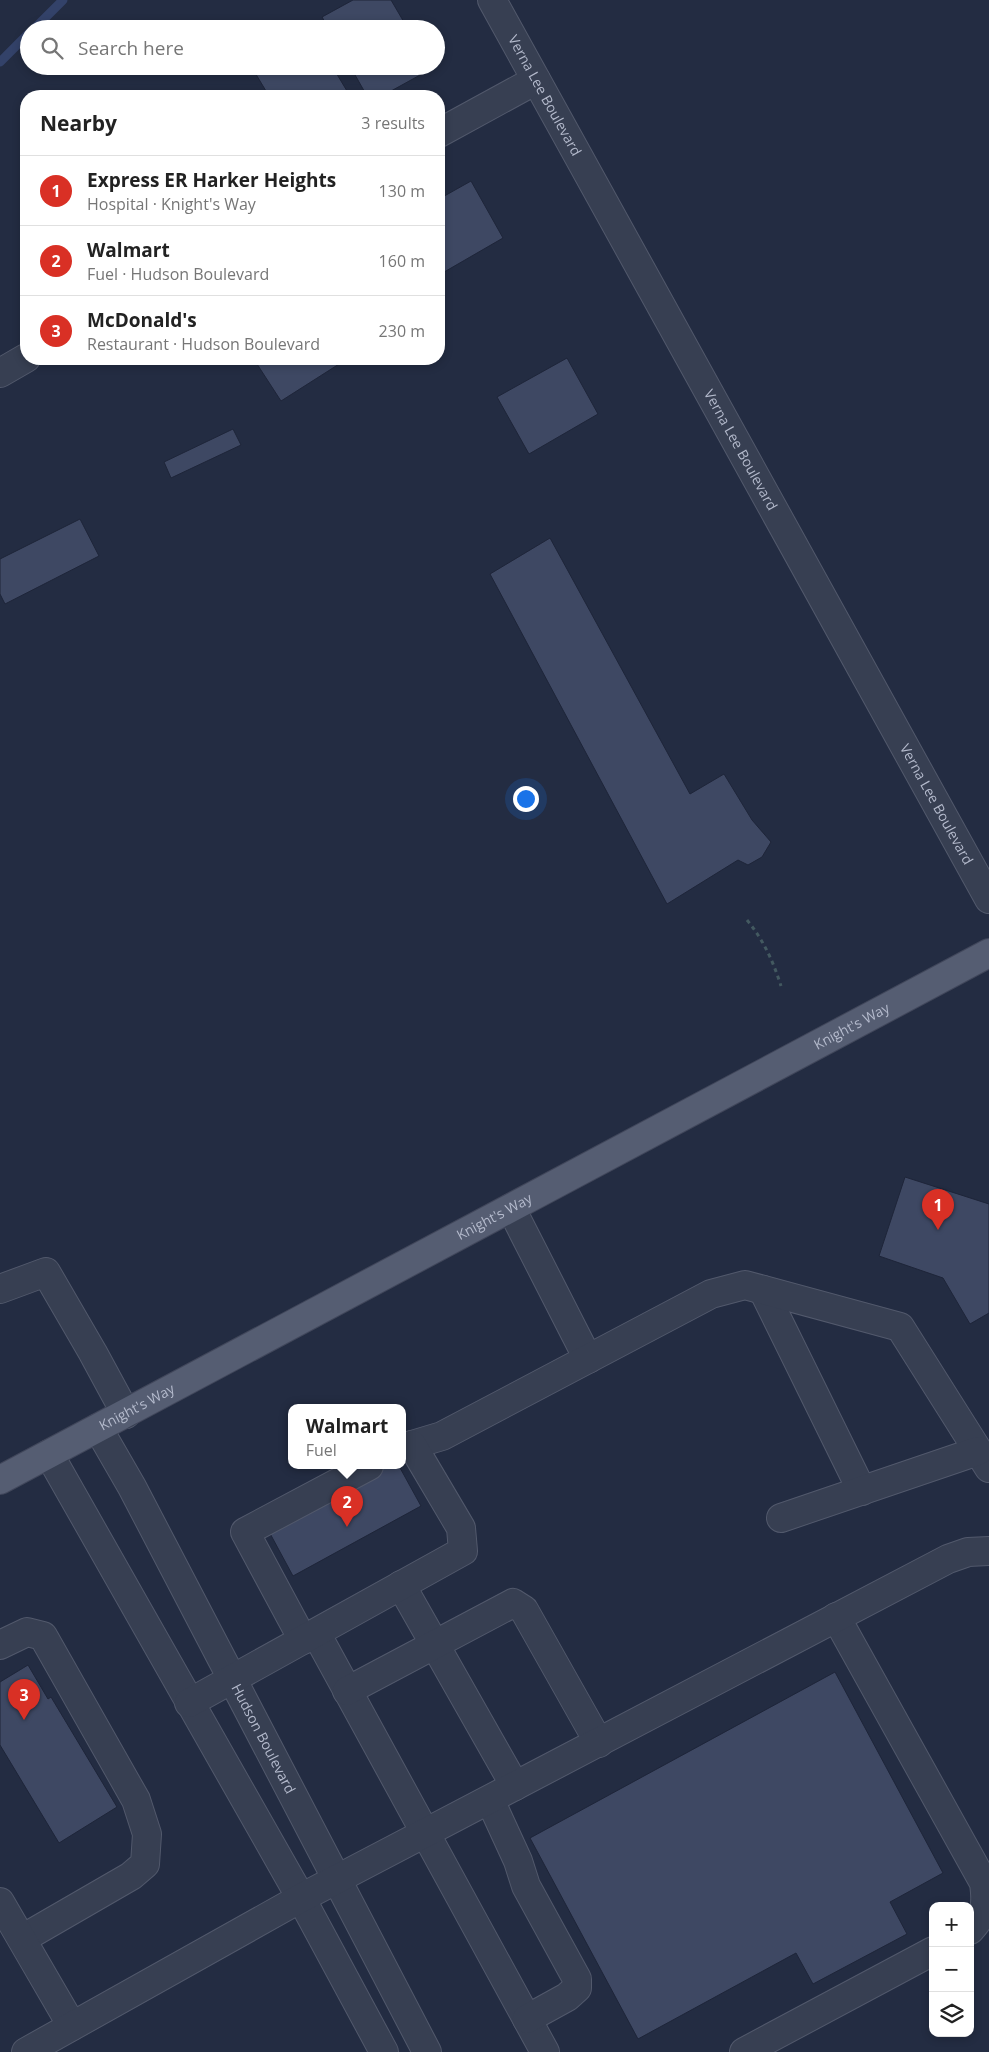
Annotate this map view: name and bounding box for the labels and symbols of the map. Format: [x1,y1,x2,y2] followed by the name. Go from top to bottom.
[504,31,586,159] street label: Verna Lee Boulevard
[700,386,782,513] street label: Verna Lee Boulevard
[896,740,978,868] street label: Verna Lee Boulevard
[513,786,539,812] your location
[810,997,893,1054] street label: Knight's Way
[453,1188,536,1244] street label: Knight's Way
[922,1189,954,1230] pin: 1
[95,1378,179,1435] street label: Knight's Way
[331,1486,363,1527] pin: 2
[8,1679,40,1720] pin: 3
[227,1680,300,1797] street label: Hudson Boulevard

